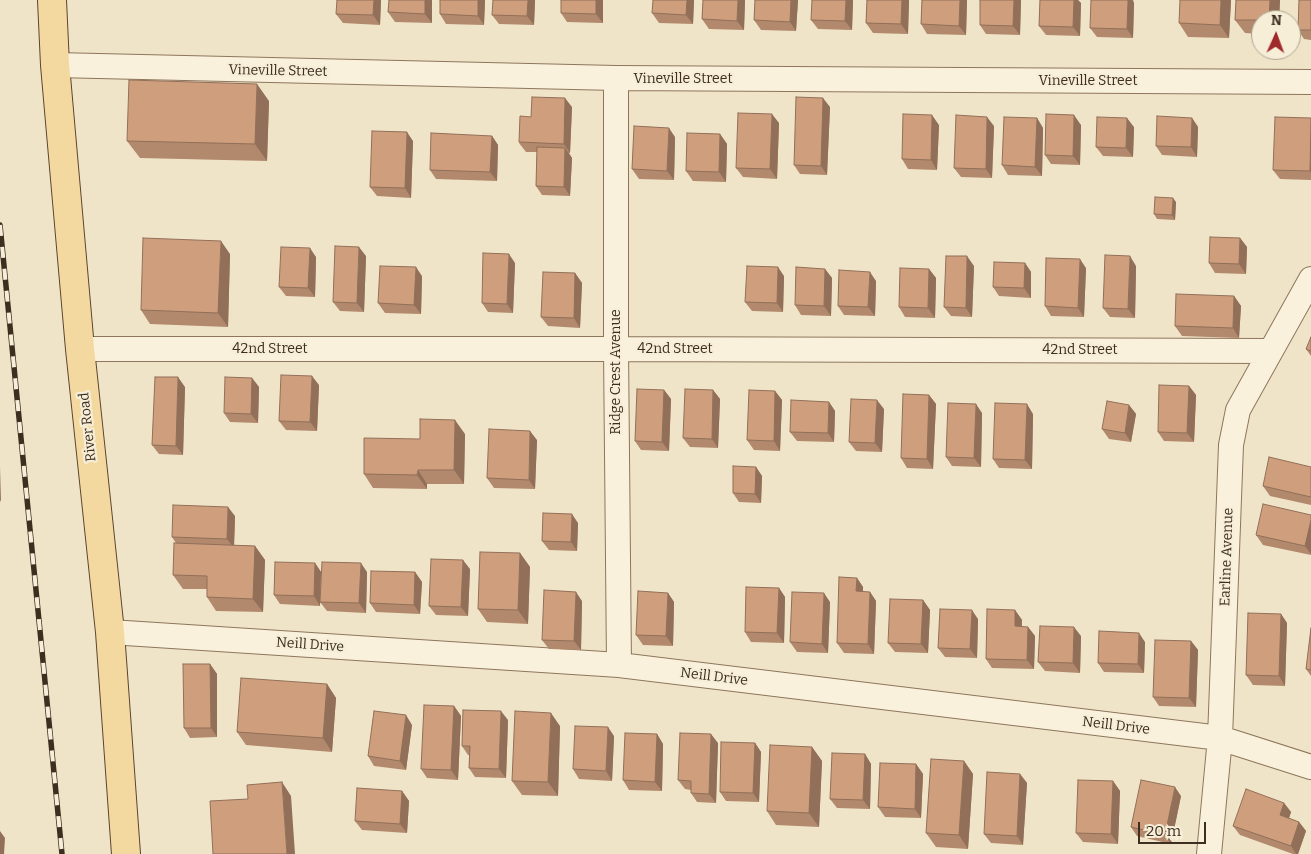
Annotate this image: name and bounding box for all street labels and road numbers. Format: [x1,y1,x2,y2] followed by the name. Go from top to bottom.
[228,62,328,80] street label: Vineville Street
[633,71,733,87] street label: Vineville Street
[1038,73,1138,89] street label: Vineville Street
[608,309,624,435] street label: Ridge Crest Avenue
[232,341,308,357] street label: 42nd Street
[637,341,713,357] street label: 42nd Street
[1042,342,1118,358] street label: 42nd Street
[76,392,100,462] street label: River Road
[1217,507,1237,607] street label: Earline Avenue
[275,634,345,656] street label: Neill Drive
[679,665,749,689] street label: Neill Drive
[1081,714,1151,738] street label: Neill Drive

